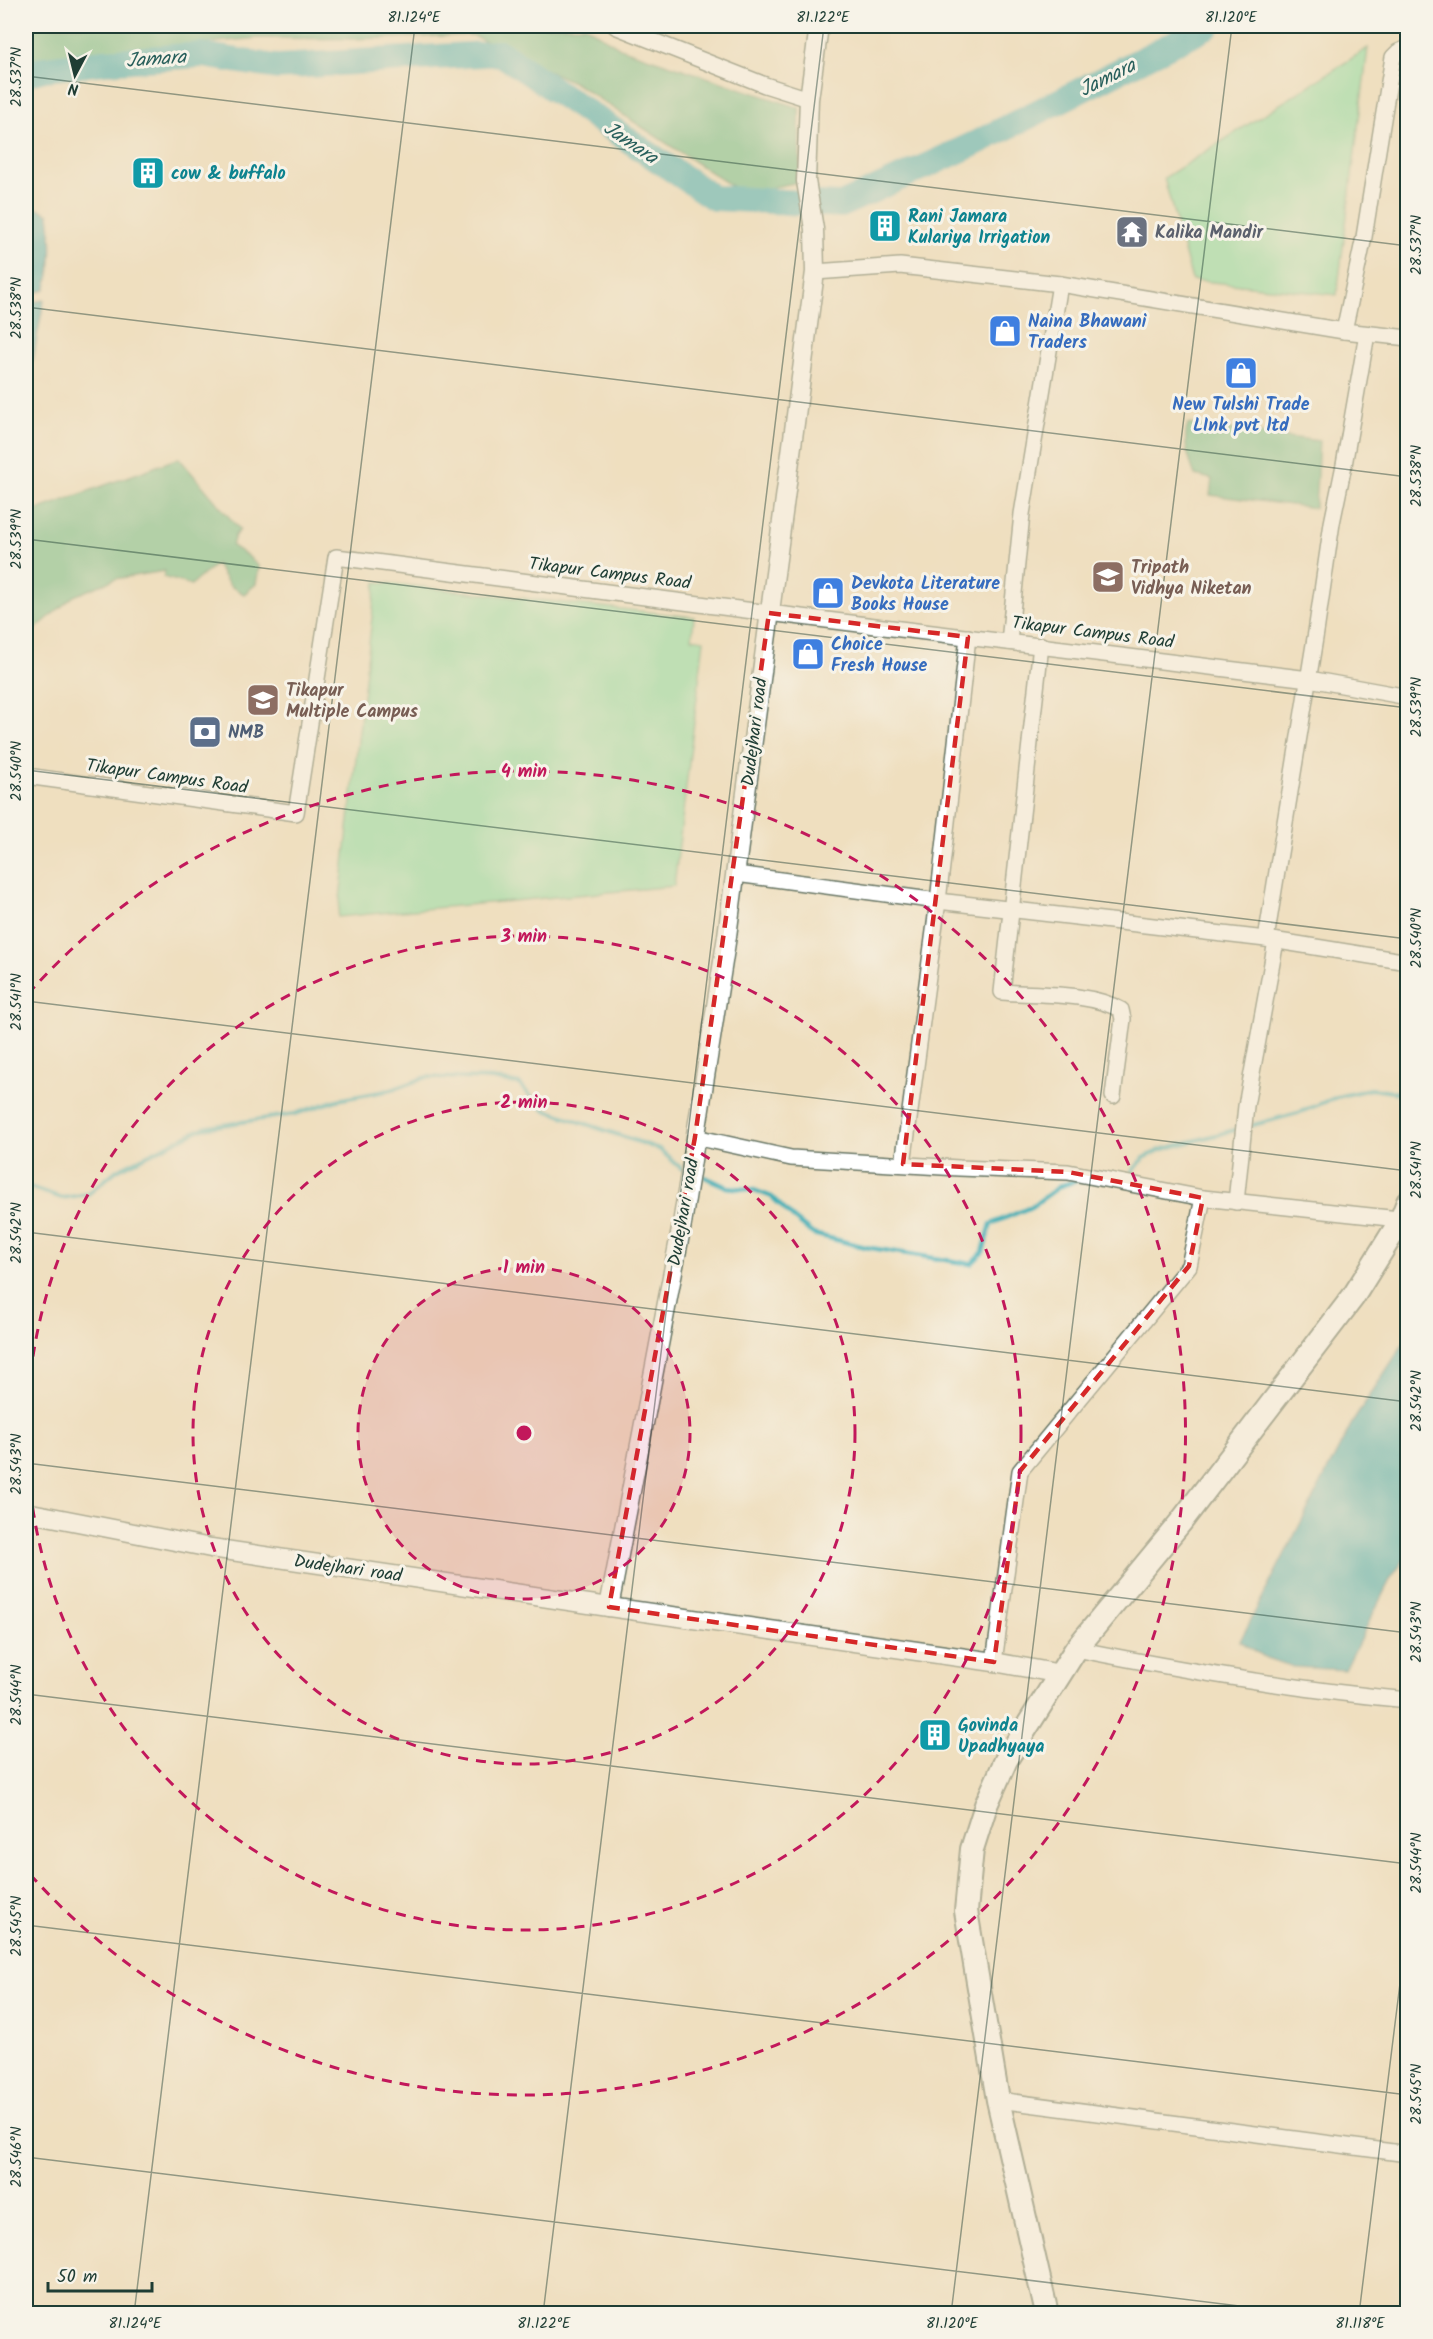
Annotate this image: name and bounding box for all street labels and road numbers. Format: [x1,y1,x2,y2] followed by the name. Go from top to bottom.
[527,550,693,599] street label: Tikapur Campus Road
[1010,609,1176,658] street label: Tikapur Campus Road
[734,675,777,788] street label: Dudejhari road
[84,752,251,803] street label: Tikapur Campus Road
[661,1155,708,1268] street label: Dudejhari road
[292,1548,405,1592] street label: Dudejhari road

